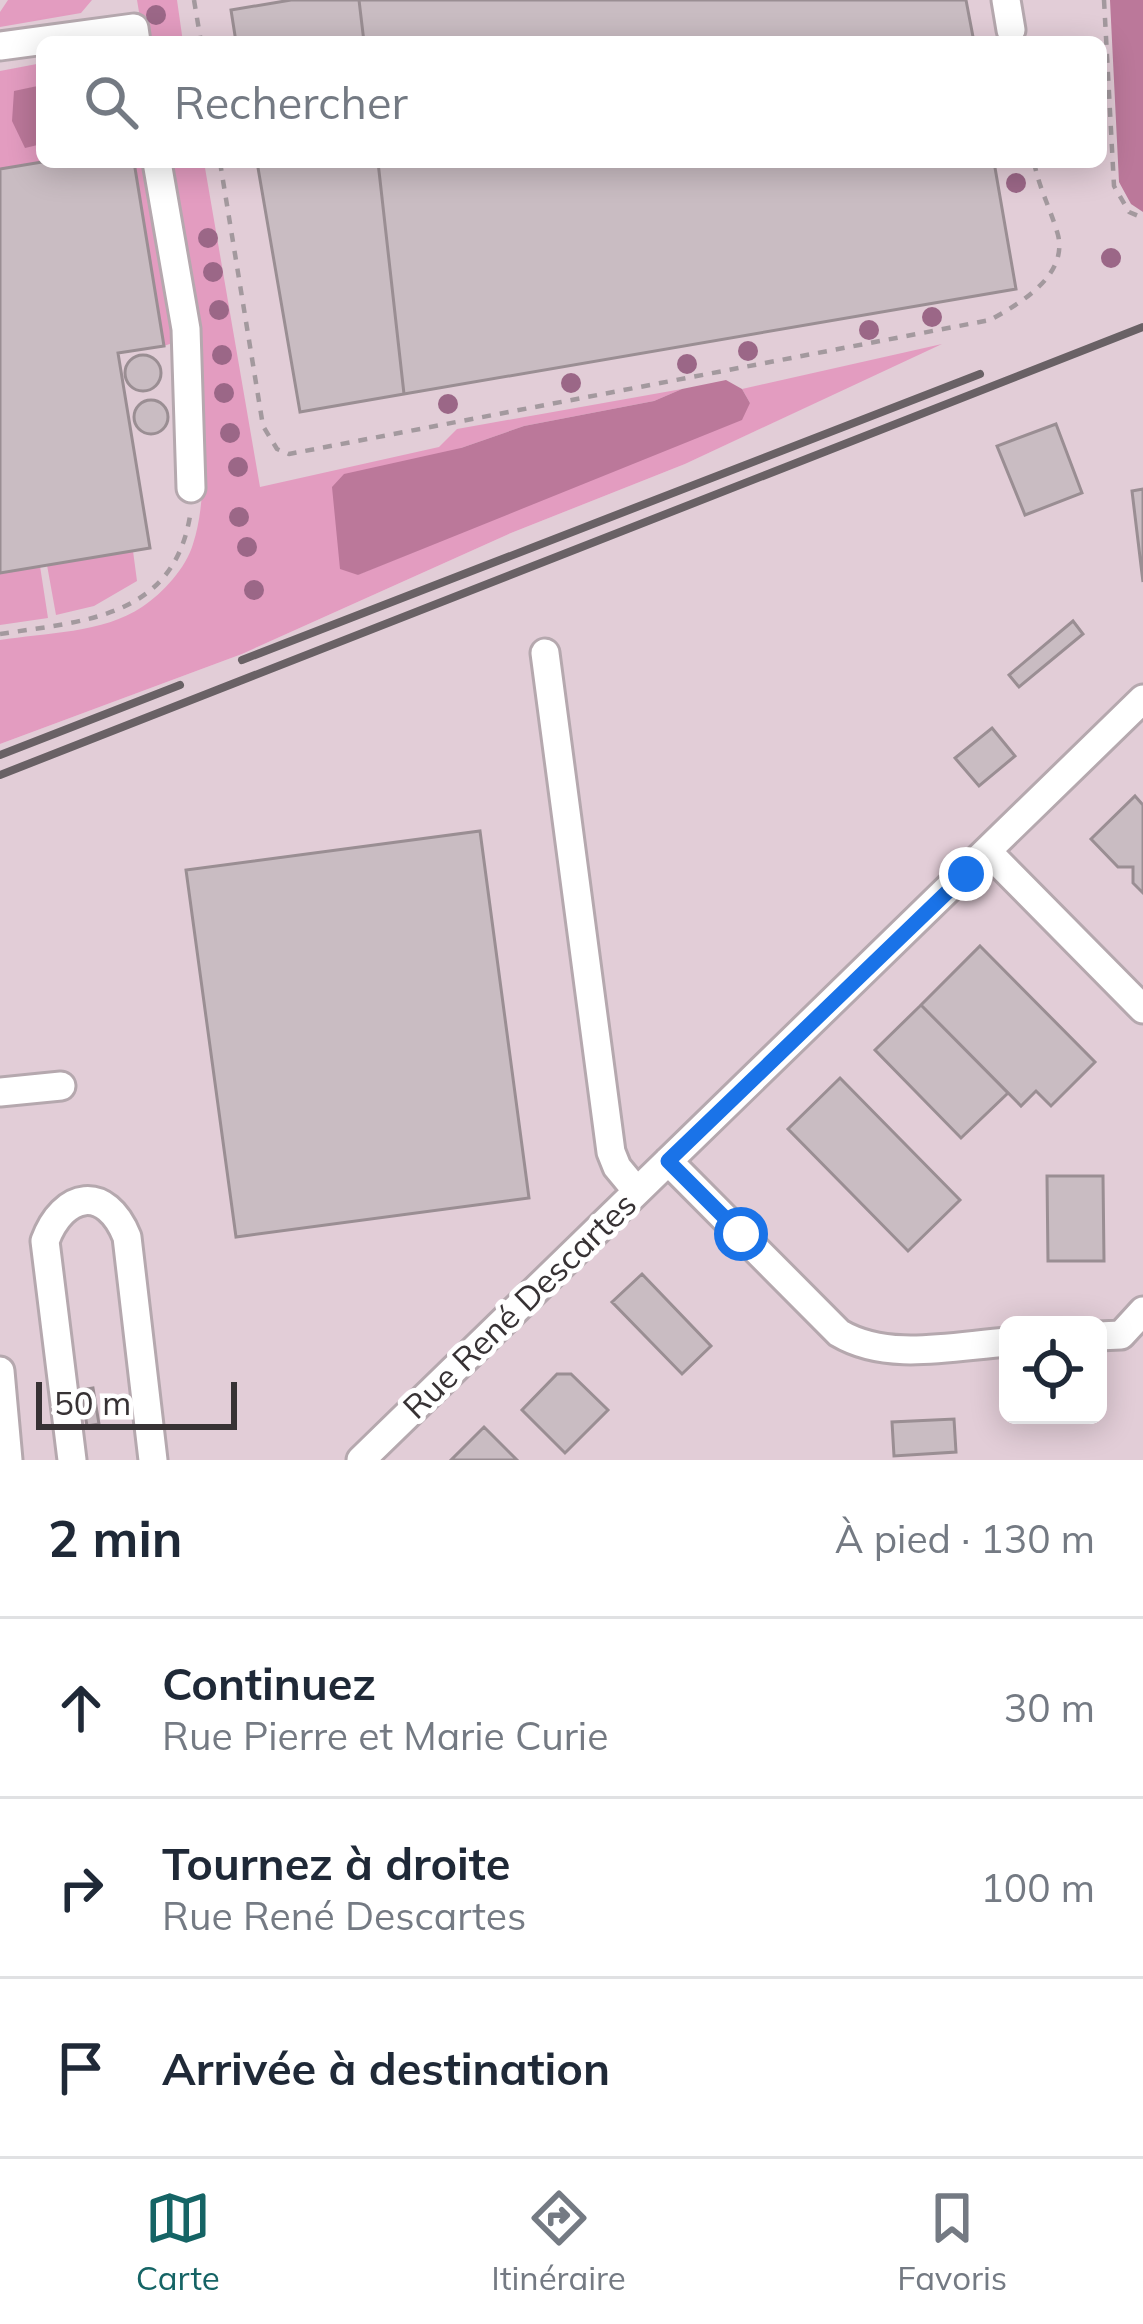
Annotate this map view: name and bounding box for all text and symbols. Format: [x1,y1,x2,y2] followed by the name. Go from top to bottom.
[36,36,1107,168] search box
[78,69,144,135] icon: search
[174,74,408,130] text: Rechercher
[939,847,993,901] route end
[394,1183,644,1427] street label: Rue René Descartes
[714,1207,768,1261] route start
[999,1316,1107,1424] map controls
[999,1316,1107,1424] button: locate
[36,1376,237,1429] scale bar
[54,1382,131,1423] text: 50 m
[48,1506,183,1570] text: 2 min
[835,1514,1095,1563] text: À pied · 130 m
[162,1655,376,1711] text: Continuez
[48,1675,114,1741] icon: ahead
[1004,1683,1095,1732] text: 30 m
[162,1711,608,1760] text: Rue Pierre et Marie Curie
[162,1835,510,1891] text: Tournez à droite
[48,1855,114,1921] icon: right
[980,1863,1095,1912] text: 100 m
[162,1891,526,1940] text: Rue René Descartes
[48,2035,114,2101] icon: arrive
[162,2040,610,2096] text: Arrivée à destination
[136,2185,220,2298] tab: Carte
[491,2185,626,2298] tab: Itinéraire
[897,2185,1007,2298] tab: Favoris

